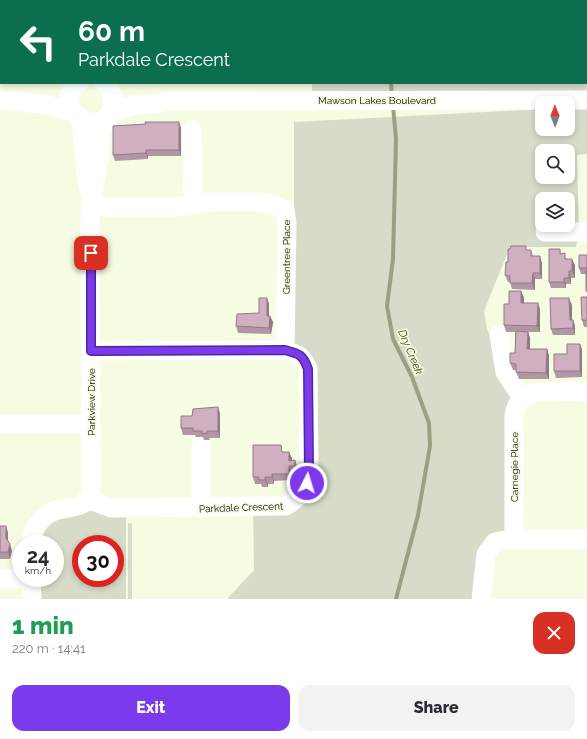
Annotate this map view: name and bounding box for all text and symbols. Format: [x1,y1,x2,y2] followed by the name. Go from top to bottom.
[78,15,145,48] text: 60 m
[12,16,64,68] icon: left
[78,49,230,70] text: Parkdale Crescent
[318,95,436,106] street label: Mawson Lakes Boulevard
[535,96,575,136] north arrow
[535,96,575,232] map controls
[535,144,575,184] button: search
[535,192,575,232] button: layers
[281,220,292,294] street label: Greentree Place
[74,236,108,270] pin
[80,242,102,264] icon: arrive
[395,328,426,377] water label: Dry Creek
[86,368,97,436] street label: Parkview Drive
[509,432,520,502] street label: Carnegie Place
[286,462,328,504] position arrow
[199,501,284,514] street label: Parkdale Crescent
[72,535,124,587] speed limit sign: 30
[27,544,49,568] text: 24
[25,565,51,576] text: km/h
[12,611,74,640] text: 1 min
[533,612,575,654] button: close
[12,641,86,656] text: 220 m · 14:41
[12,685,290,731] button: Exit
[298,685,575,731] button: Share

